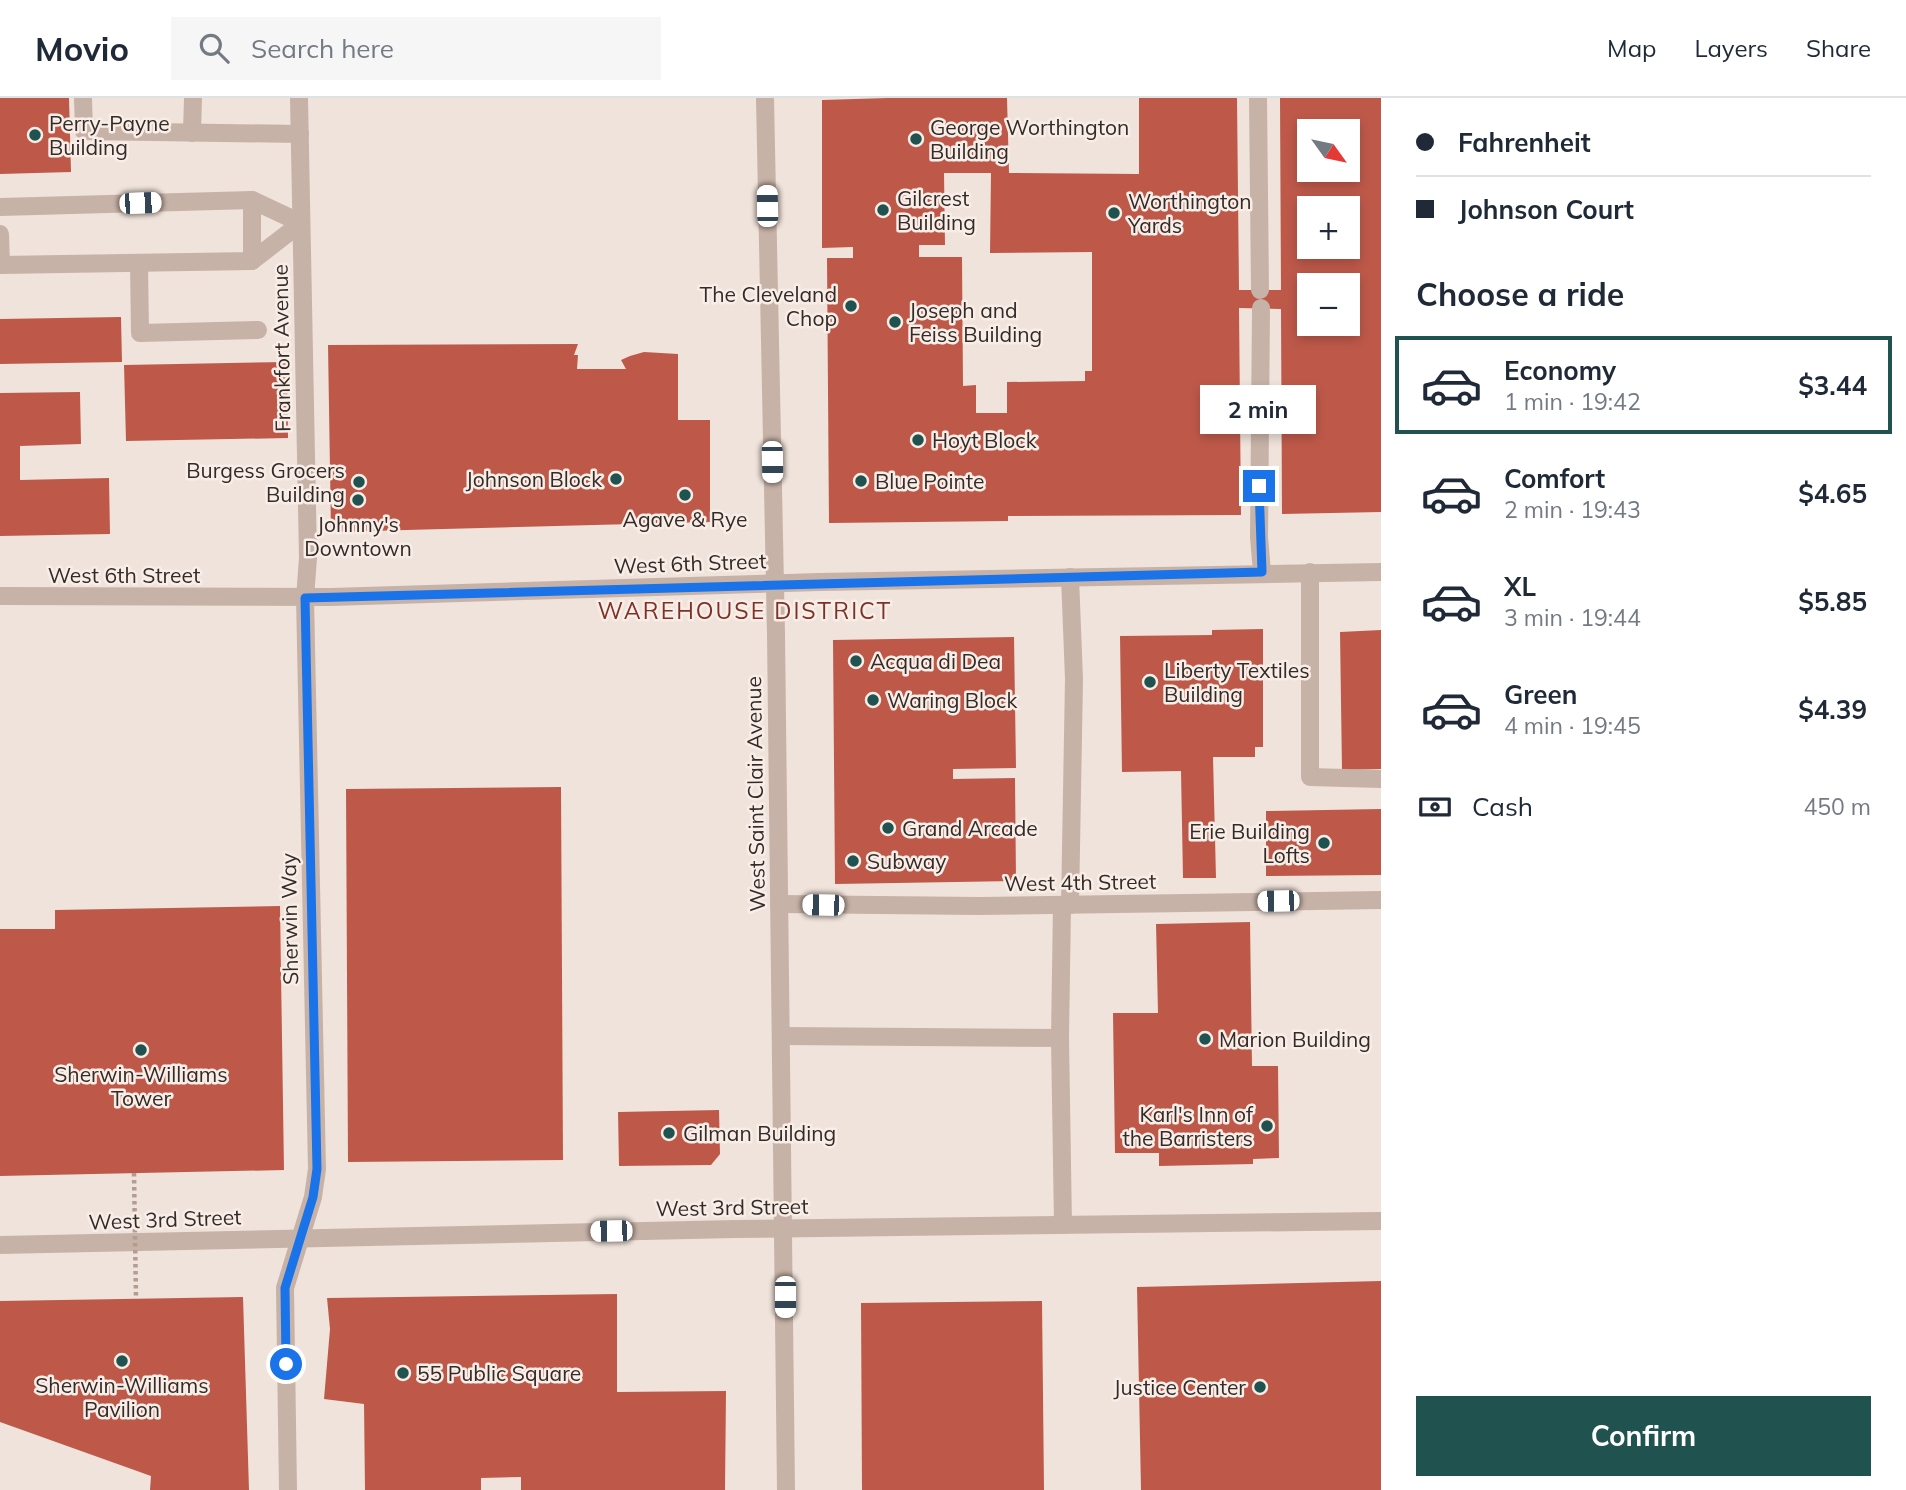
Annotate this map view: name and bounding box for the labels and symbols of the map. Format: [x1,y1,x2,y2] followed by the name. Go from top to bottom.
[49,110,170,160] place label: Perry-Payne Building
[930,114,1129,164] place label: George Worthington Building
[1297,119,1360,182] north arrow
[27,127,43,143] marker: Perry-Payne Building
[908,131,924,147] marker: George Worthington Building
[757,185,778,227] car
[897,185,976,235] place label: Gilcrest Building
[1127,188,1251,238] place label: Worthington Yards
[119,192,162,214] car
[875,202,891,218] marker: Gilcrest Building
[1106,205,1122,221] marker: Worthington Yards
[267,264,295,432] street label: Frankfort Avenue
[700,281,837,331] place label: The Cleveland Chop
[909,297,1042,347] place label: Joseph and Feiss Building
[843,298,859,314] marker: The Cleveland Chop
[887,314,903,330] marker: Joseph and Feiss Building
[1201,384,1317,434] callout: 2 min
[932,427,1037,453] place label: Hoyt Block
[910,432,926,448] marker: Hoyt Block
[762,441,783,483] car
[186,457,345,507] place label: Burgess Grocers Building
[466,466,602,492] place label: Johnson Block
[875,468,984,494] place label: Blue Pointe
[1243,470,1275,502] route end
[608,471,624,487] marker: Johnson Block
[853,473,869,489] marker: Blue Pointe
[351,474,367,490] marker: Burgess Grocers Building
[677,487,693,503] marker: Agave & Rye
[350,492,366,508] marker: Johnny's Downtown
[623,506,747,532] place label: Agave & Rye
[304,511,412,561] place label: Johnny's Downtown
[613,547,767,579] street label: West 6th Street
[48,562,200,588] street label: West 6th Street
[598,596,892,625] district label: WAREHOUSE DISTRICT
[870,648,1001,674] place label: Acqua di Dea
[848,653,864,669] marker: Acqua di Dea
[1164,657,1310,707] place label: Liberty Textiles Building
[1142,674,1158,690] marker: Liberty Textiles Building
[740,676,770,912] street label: West Saint Clair Avenue
[887,687,1017,713] place label: Waring Block
[865,692,881,708] marker: Waring Block
[902,815,1038,841] place label: Grand Arcade
[1189,818,1310,868] place label: Erie Building Lofts
[880,820,896,836] marker: Grand Arcade
[1316,835,1332,851] marker: Erie Building Lofts
[867,848,946,874] place label: Subway
[275,853,303,985] street label: Sherwin Way
[845,853,861,869] marker: Subway
[1004,868,1156,896] street label: West 4th Street
[1257,890,1300,912] car
[802,894,845,916] car
[1219,1026,1371,1052] place label: Marion Building
[1197,1031,1213,1047] marker: Marion Building
[133,1042,149,1058] marker: Sherwin-Williams Tower
[54,1061,228,1111] place label: Sherwin-Williams Tower
[1122,1101,1254,1151] place label: Karl's Inn of the Barristers
[1259,1118,1275,1134] marker: Karl's Inn of the Barristers
[683,1120,836,1146] place label: Gilman Building
[661,1125,677,1141] marker: Gilman Building
[655,1193,809,1221] street label: West 3rd Street
[88,1203,242,1235] street label: West 3rd Street
[590,1220,633,1242] car
[775,1276,796,1318] car
[270,1348,302,1380] route start
[114,1353,130,1369] marker: Sherwin-Williams Pavilion
[417,1360,581,1386] place label: 55 Public Square
[395,1365,411,1381] marker: 55 Public Square
[35,1372,209,1422] place label: Sherwin-Williams Pavilion
[1114,1374,1246,1400] place label: Justice Center
[1252,1379,1268,1395] marker: Justice Center

